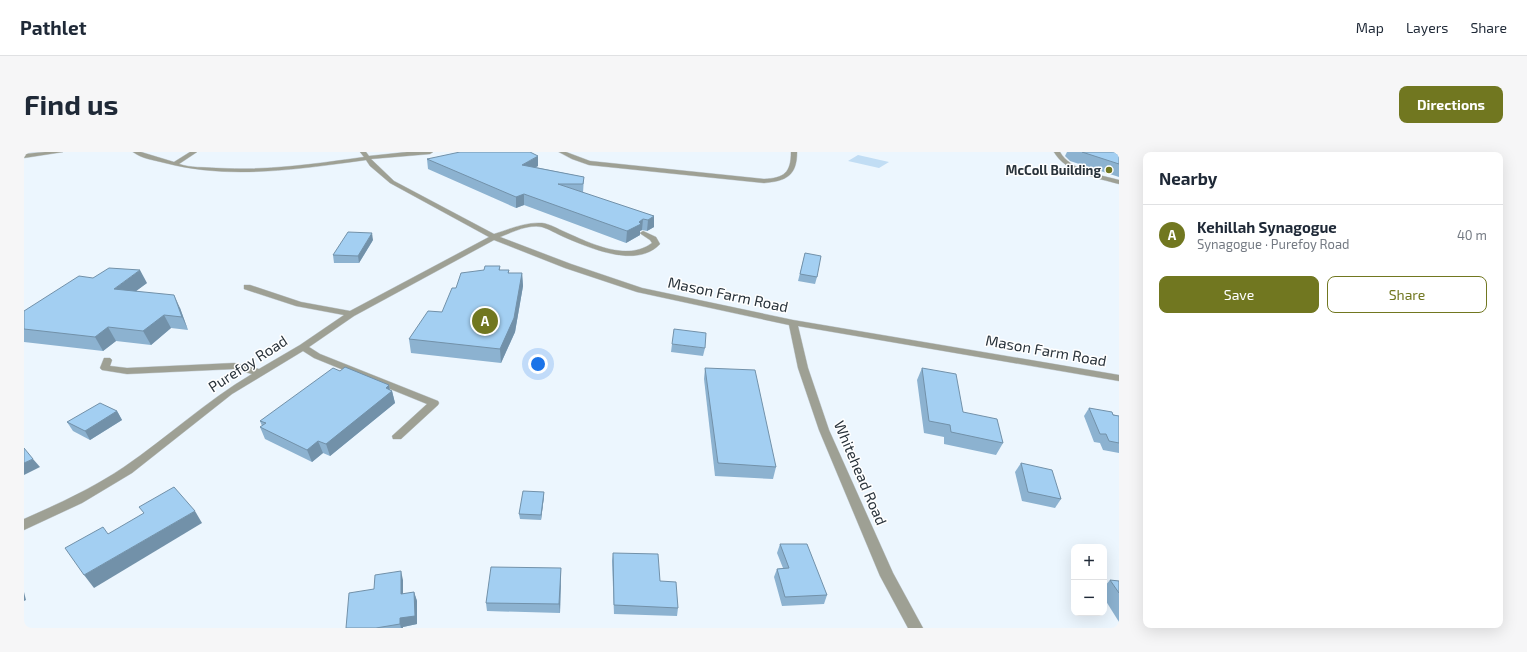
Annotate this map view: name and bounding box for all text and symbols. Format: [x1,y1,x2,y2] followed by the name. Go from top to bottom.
[20,16,86,39] text: Pathlet
[1356,19,1384,36] text: Map
[1406,19,1448,36] text: Layers
[1470,19,1507,36] text: Share
[1399,86,1503,123] button: Directions
[24,87,118,121] text: Find us
[1006,162,1101,178] place label: McColl Building
[1104,165,1114,175] marker: McColl Building
[1159,168,1217,188] text: Nearby
[1197,218,1337,236] text: Kehillah Synagogue
[1168,227,1176,243] text: A
[1457,227,1487,243] text: 40 m
[1197,236,1350,252] text: Synagogue · Purefoy Road
[666,272,790,316] street label: Mason Farm Road
[1159,276,1319,313] button: Save
[1327,276,1487,313] button: Share
[472,306,498,336] pin: A
[204,331,290,395] street label: Purefoy Road
[984,331,1108,370] street label: Mason Farm Road
[528,354,548,374] your location
[831,418,891,528] street label: Whitehead Road
[1071,544,1107,616] map controls
[1071,544,1107,580] button: +
[1071,580,1107,616] button: −

